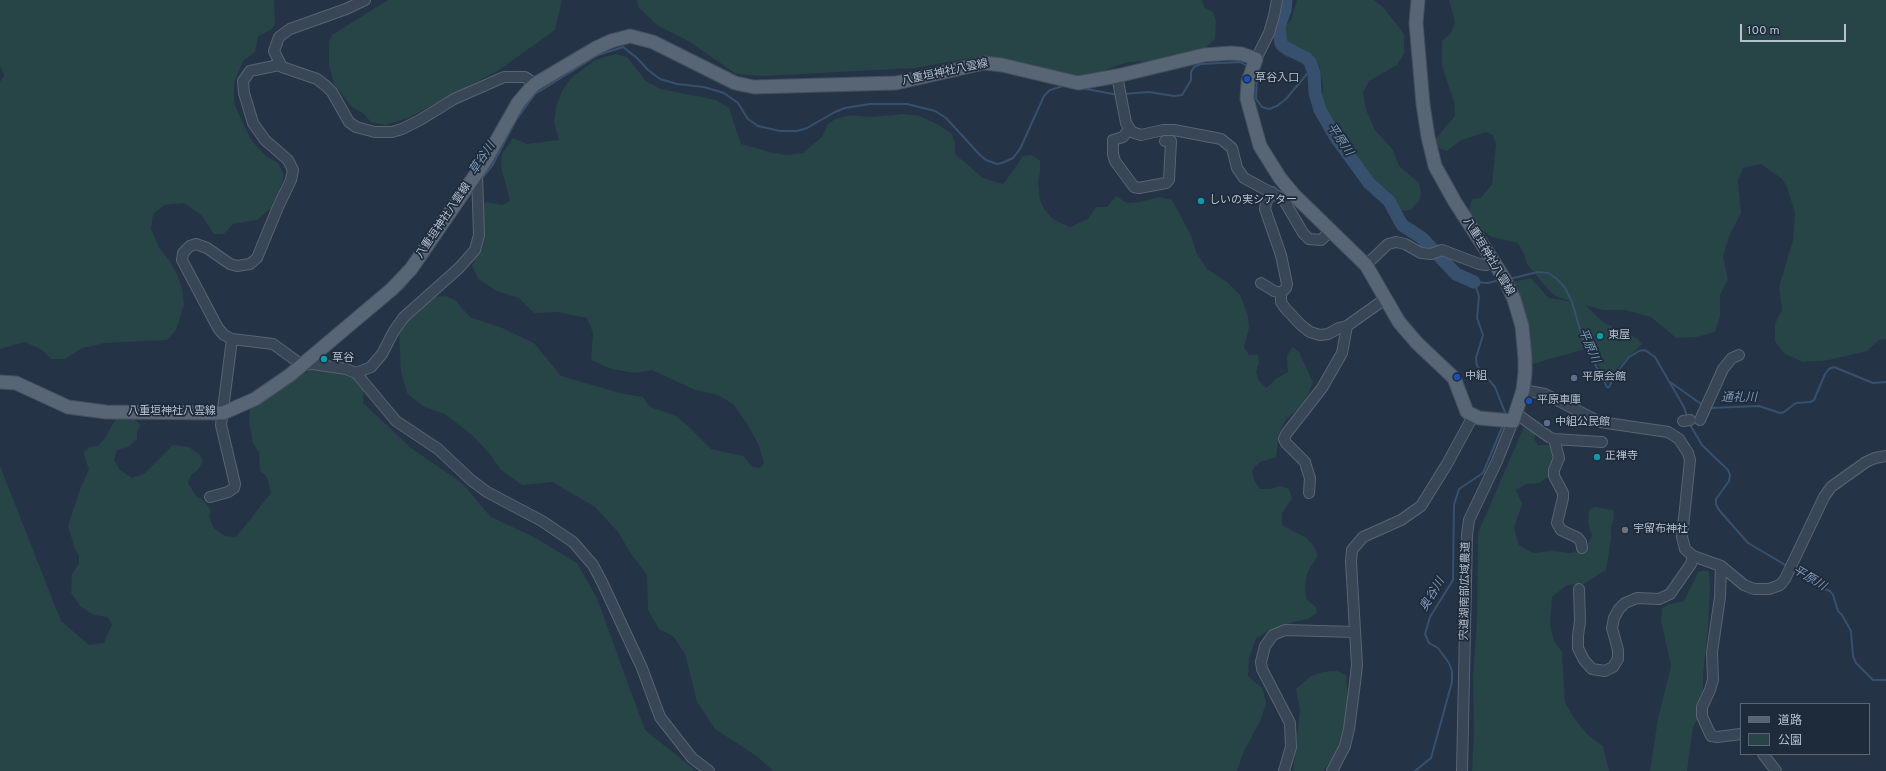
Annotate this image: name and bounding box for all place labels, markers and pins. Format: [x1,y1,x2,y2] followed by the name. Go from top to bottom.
[1255,72,1299,86] place label: 草谷入口
[1242,74,1252,84] marker: 草谷入口
[1209,194,1297,208] place label: しいの実シアター
[1196,196,1206,206] marker: しいの実シアター
[1608,329,1630,343] place label: 東屋
[1595,331,1605,341] marker: 東屋
[332,352,354,366] place label: 草谷
[319,354,329,364] marker: 草谷
[1465,370,1487,384] place label: 中組
[1582,371,1626,385] place label: 平原会館
[1452,372,1462,382] marker: 中組
[1569,373,1579,383] marker: 平原会館
[1537,394,1581,408] place label: 平原車庫
[1524,396,1534,406] marker: 平原車庫
[1555,416,1610,430] place label: 中組公民館
[1542,418,1552,428] marker: 中組公民館
[1605,450,1638,464] place label: 正禅寺
[1592,452,1602,462] marker: 正禅寺
[1633,523,1688,537] place label: 宇留布神社
[1620,525,1630,535] marker: 宇留布神社

